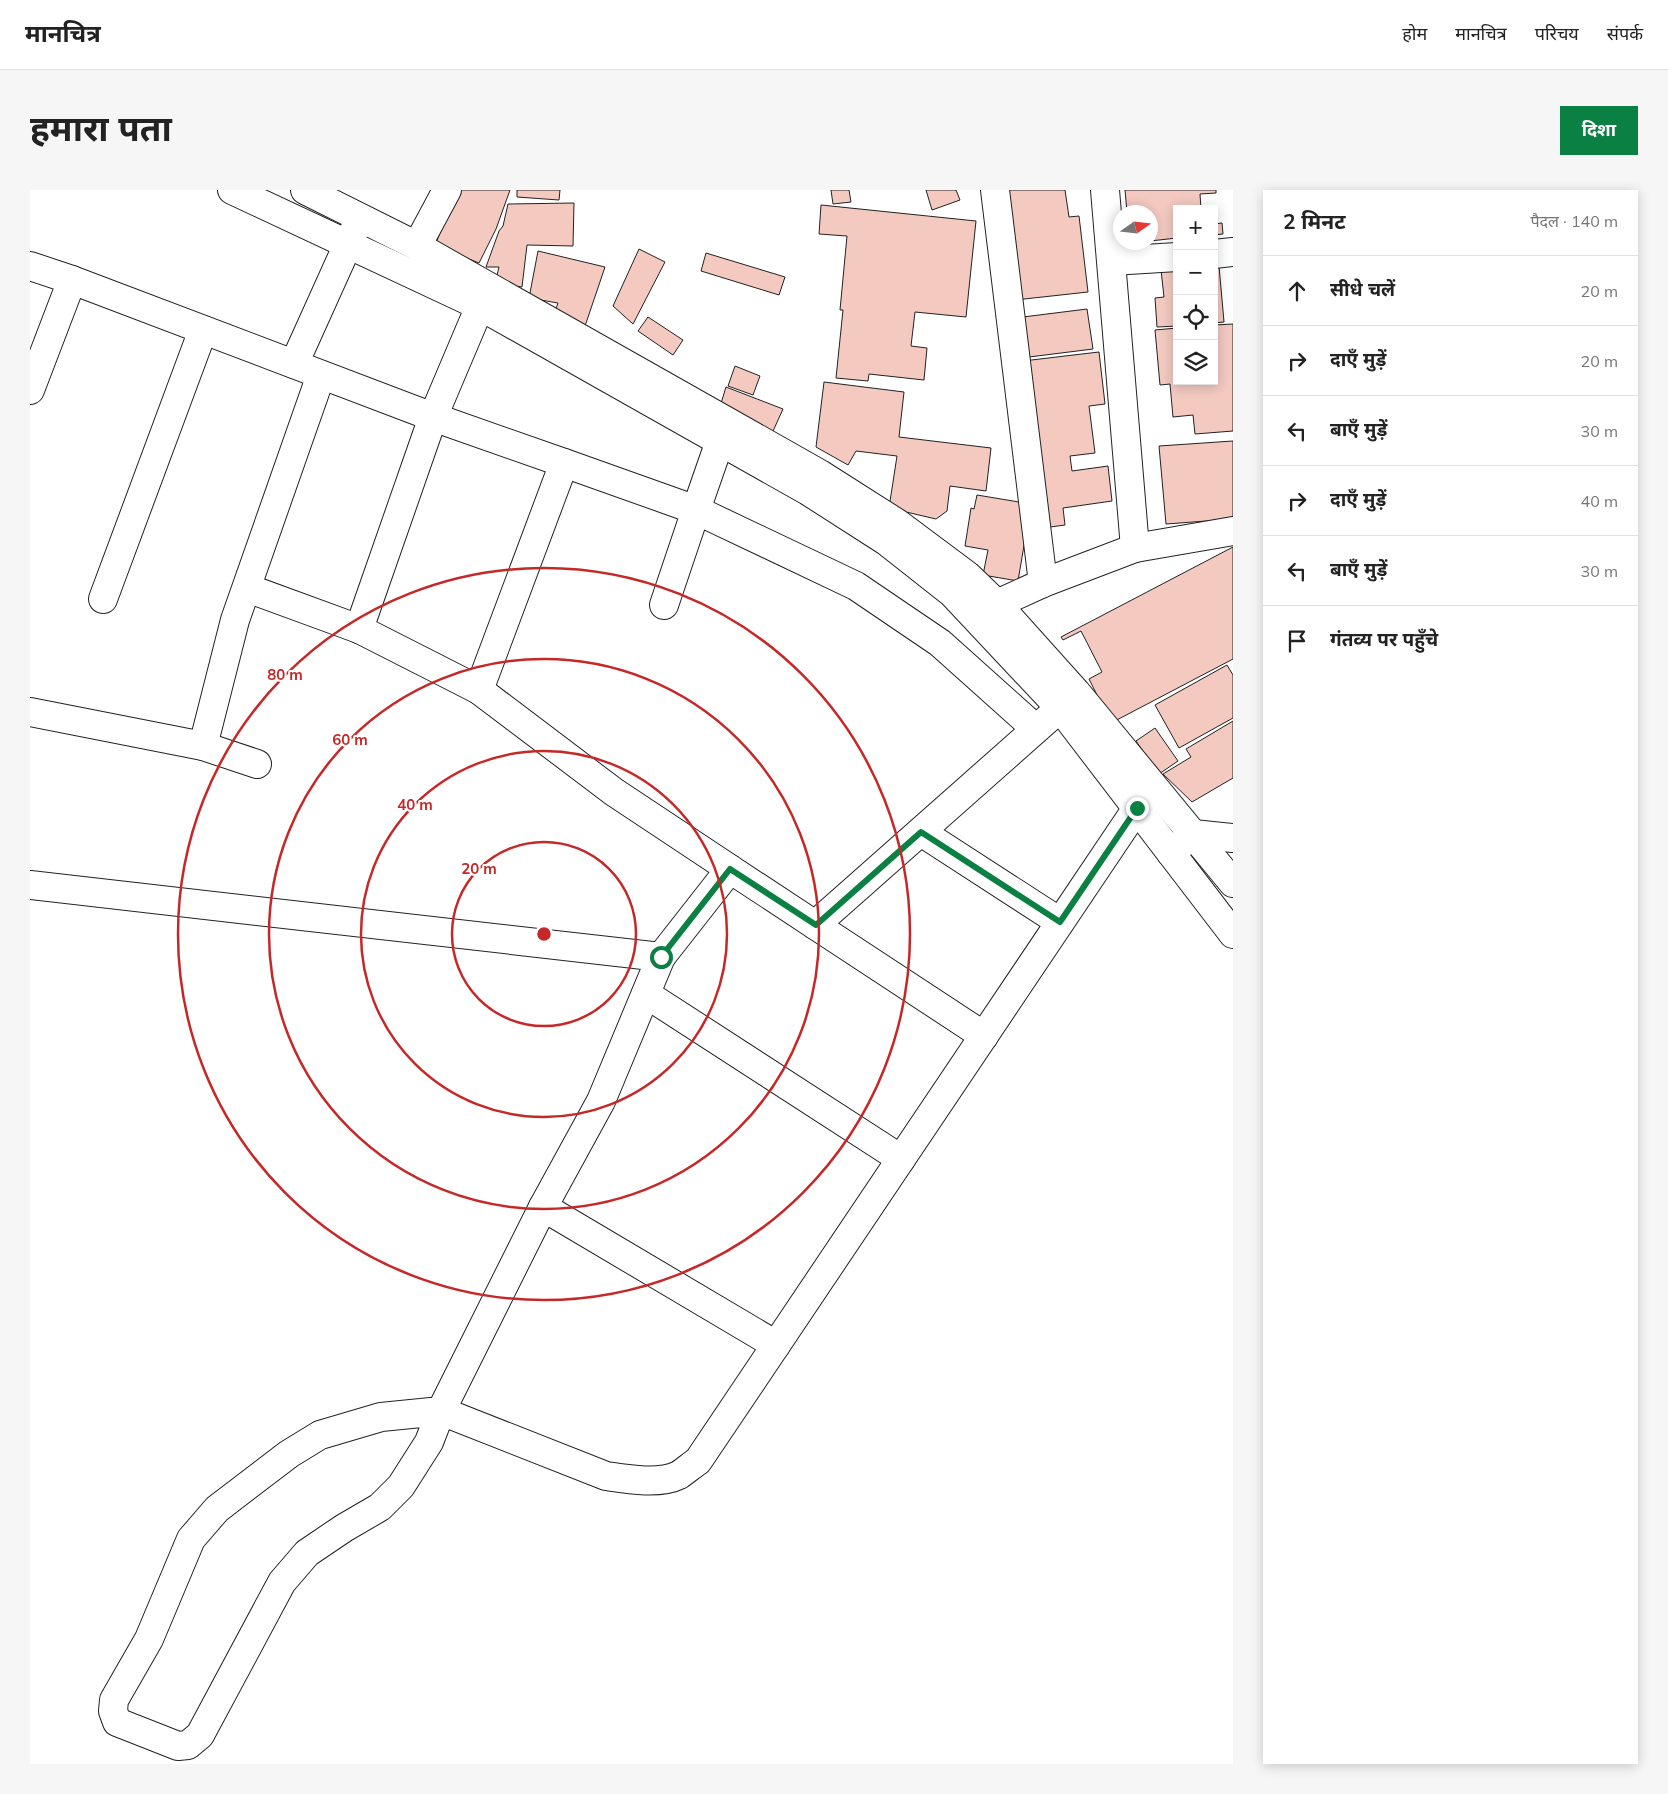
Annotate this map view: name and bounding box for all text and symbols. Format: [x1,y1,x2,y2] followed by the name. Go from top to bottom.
[25,18,101,48] text: मानचित्र
[1402,22,1427,45] text: होम
[1455,22,1507,45] text: मानचित्र
[1535,22,1579,45] text: परिचय
[1607,22,1643,45] text: संपर्क
[30,106,172,150] text: हमारा पता
[1560,106,1638,155] button: दिशा
[1113,205,1158,250] north arrow
[1173,205,1218,385] map controls
[1173,205,1218,250] button: +
[1283,208,1345,234] text: 2 मिनट
[1530,211,1618,231] text: पैदल · 140 m
[1173,250,1218,295] button: −
[1283,277,1311,305] icon: ahead
[1330,277,1395,301] text: सीधे चलें
[1581,281,1618,301] text: 20 m
[1173,295,1218,340] button: locate
[1173,340,1218,385] button: layers
[1283,347,1311,375] icon: right
[1330,347,1386,371] text: दाएँ मुड़ें
[1581,351,1618,371] text: 20 m
[1283,417,1311,445] icon: left
[1330,417,1387,441] text: बाएँ मुड़ें
[1581,421,1618,441] text: 30 m
[1283,487,1311,515] icon: right
[1330,487,1386,511] text: दाएँ मुड़ें
[1581,491,1618,511] text: 40 m
[1283,557,1311,585] icon: left
[1330,557,1387,581] text: बाएँ मुड़ें
[1581,561,1618,581] text: 30 m
[1283,627,1311,655] icon: arrive
[1330,627,1438,651] text: गंतव्य पर पहुँचे
[267,665,303,684] text: 80 m
[332,730,368,749] text: 60 m
[397,795,433,814] text: 40 m
[1126,797,1149,820] route end
[461,859,497,878] text: 20 m
[535,925,553,943] centre of rings
[650,946,673,969] route start

